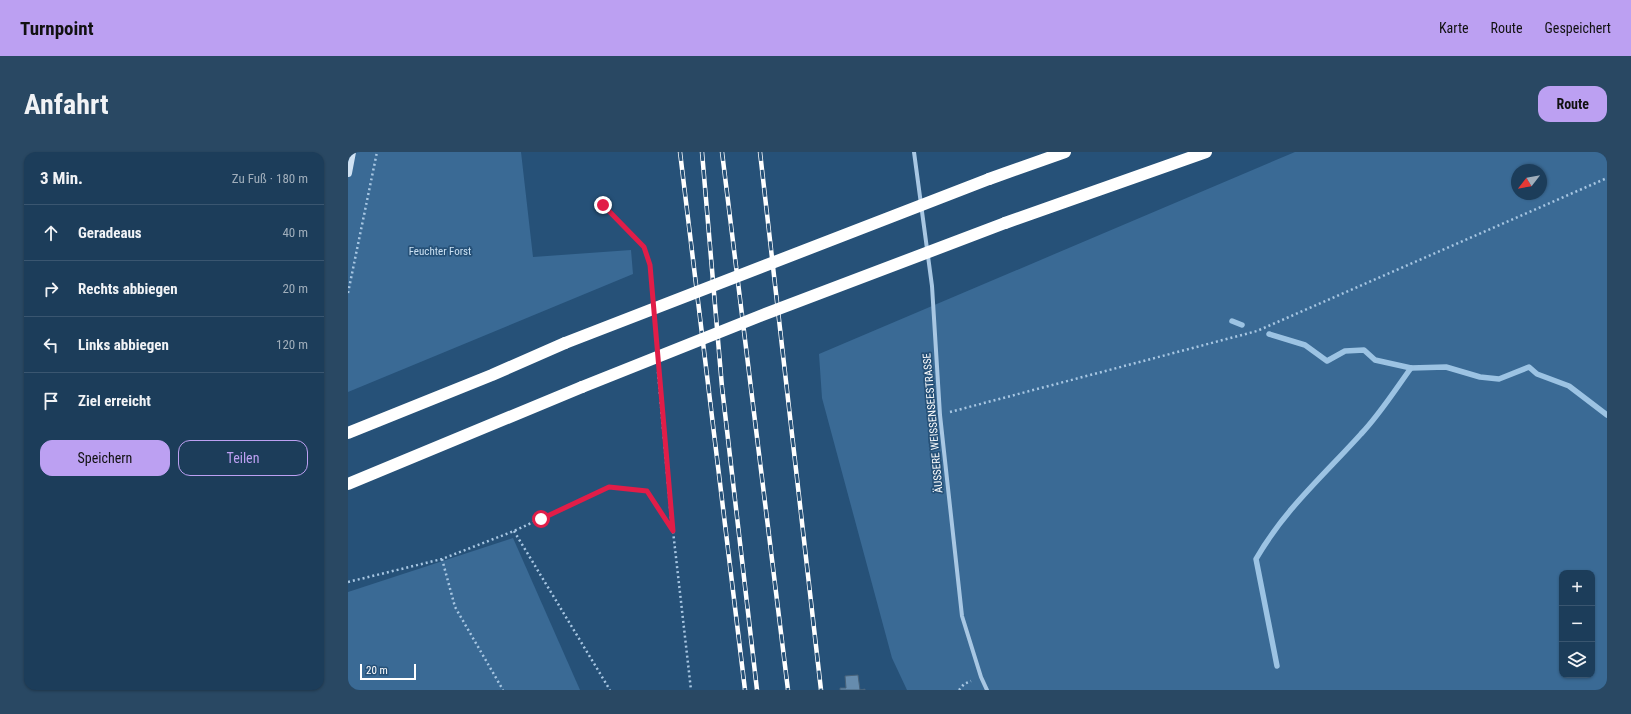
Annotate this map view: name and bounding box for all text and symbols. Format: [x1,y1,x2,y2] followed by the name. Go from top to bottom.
[20,17,94,40] text: Turnpoint
[1439,20,1469,36] text: Karte
[1491,20,1523,36] text: Route
[1545,20,1611,36] text: Gespeichert
[1538,86,1607,122] button: Route
[24,88,109,121] text: Anfahrt
[1511,164,1547,200] north arrow
[40,168,83,188] text: 3 Min.
[232,171,308,186] text: Zu Fuß · 180 m
[594,196,612,214] route end
[40,222,62,244] icon: ahead
[78,224,142,242] text: Geradeaus
[282,225,308,240] text: 40 m
[409,245,471,258] park label: Feuchter Forst
[40,278,62,300] icon: right
[78,280,178,298] text: Rechts abbiegen
[282,281,308,296] text: 20 m
[40,334,62,356] icon: left
[78,336,169,354] text: Links abbiegen
[276,337,308,352] text: 120 m
[920,352,946,494] street label: ÄUSSERE WEISSENSEESTRASSE
[40,390,62,412] icon: arrive
[78,392,151,410] text: Ziel erreicht
[40,440,170,476] button: Speichern
[178,440,308,476] button: Teilen
[532,510,550,528] route start
[1559,570,1595,678] map controls
[1559,570,1595,606] button: +
[1559,606,1595,642] button: −
[1559,642,1595,678] button: layers
[360,662,416,681] scale bar
[366,664,388,677] text: 20 m

